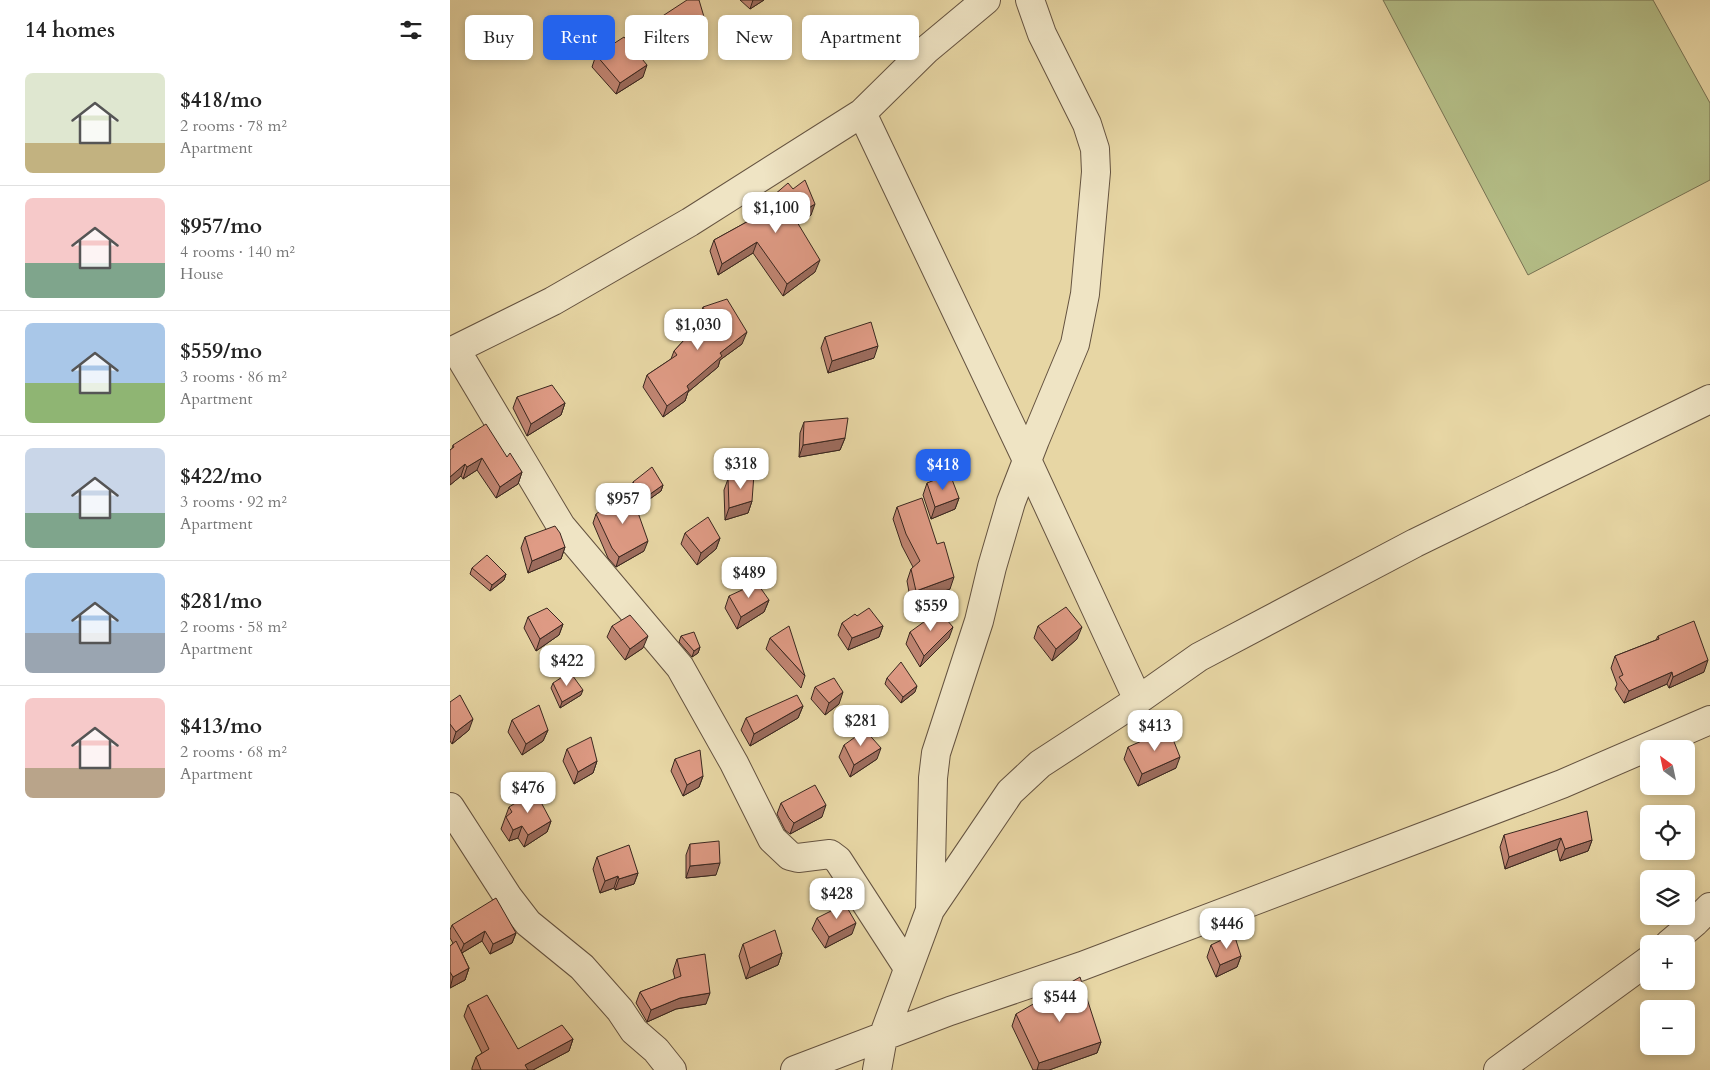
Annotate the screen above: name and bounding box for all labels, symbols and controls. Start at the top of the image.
chip: Buy [465,15,533,60]
chip: Rent [543,15,615,60]
chip: Filters [625,15,708,60]
chip: New [718,15,792,60]
chip: Apartment [802,15,919,60]
text: 14 homes [25,16,115,45]
icon: filters [397,16,425,44]
text: $418/mo [180,86,262,115]
icon: home [65,93,125,153]
text: 2 rooms · 78 m² [180,115,287,137]
text: Apartment [180,137,253,159]
pin: $1,100 [735,192,817,234]
text: $1,100 [753,197,799,219]
text: $957/mo [180,212,262,241]
icon: home [65,218,125,278]
text: 4 rooms · 140 m² [180,241,295,263]
text: House [180,263,223,285]
pin: $1,030 [657,308,739,351]
text: $1,030 [675,314,721,336]
text: $559/mo [180,337,262,366]
icon: home [65,343,125,403]
text: 3 rooms · 86 m² [180,366,287,388]
text: Apartment [180,388,253,410]
pin: $318 [711,448,771,490]
pin: $418 [913,448,973,491]
text: $318 [725,453,757,475]
text: $418 [927,454,959,476]
text: $422/mo [180,462,262,491]
icon: home [65,468,125,528]
pin: $957 [593,482,653,525]
text: $957 [607,488,639,510]
text: 3 rooms · 92 m² [180,491,287,513]
text: Apartment [180,513,253,535]
pin: $489 [719,556,779,599]
text: $489 [733,562,765,584]
text: $281/mo [180,587,262,616]
pin: $559 [901,590,961,632]
icon: home [65,593,125,653]
text: $559 [915,595,947,617]
text: 2 rooms · 58 m² [180,616,287,638]
text: Apartment [180,638,253,660]
pin: $422 [537,644,597,687]
text: $422 [551,650,583,672]
pin: $281 [831,704,891,747]
text: $281 [845,710,877,732]
pin: $413 [1125,710,1185,752]
text: $413/mo [180,712,262,741]
text: $413 [1139,715,1171,737]
icon: home [65,718,125,778]
north arrow [1640,740,1695,795]
map controls [1640,740,1695,1055]
text: 2 rooms · 68 m² [180,741,287,763]
text: Apartment [180,763,253,785]
pin: $476 [498,772,558,814]
text: $476 [512,777,544,799]
button: locate [1640,805,1695,860]
button: layers [1640,870,1695,925]
pin: $428 [807,878,867,920]
text: $428 [821,883,853,905]
pin: $446 [1197,908,1257,950]
text: $446 [1211,913,1243,935]
button: + [1640,935,1695,990]
pin: $544 [1030,980,1090,1023]
text: $544 [1044,986,1076,1008]
button: − [1640,1000,1695,1055]

